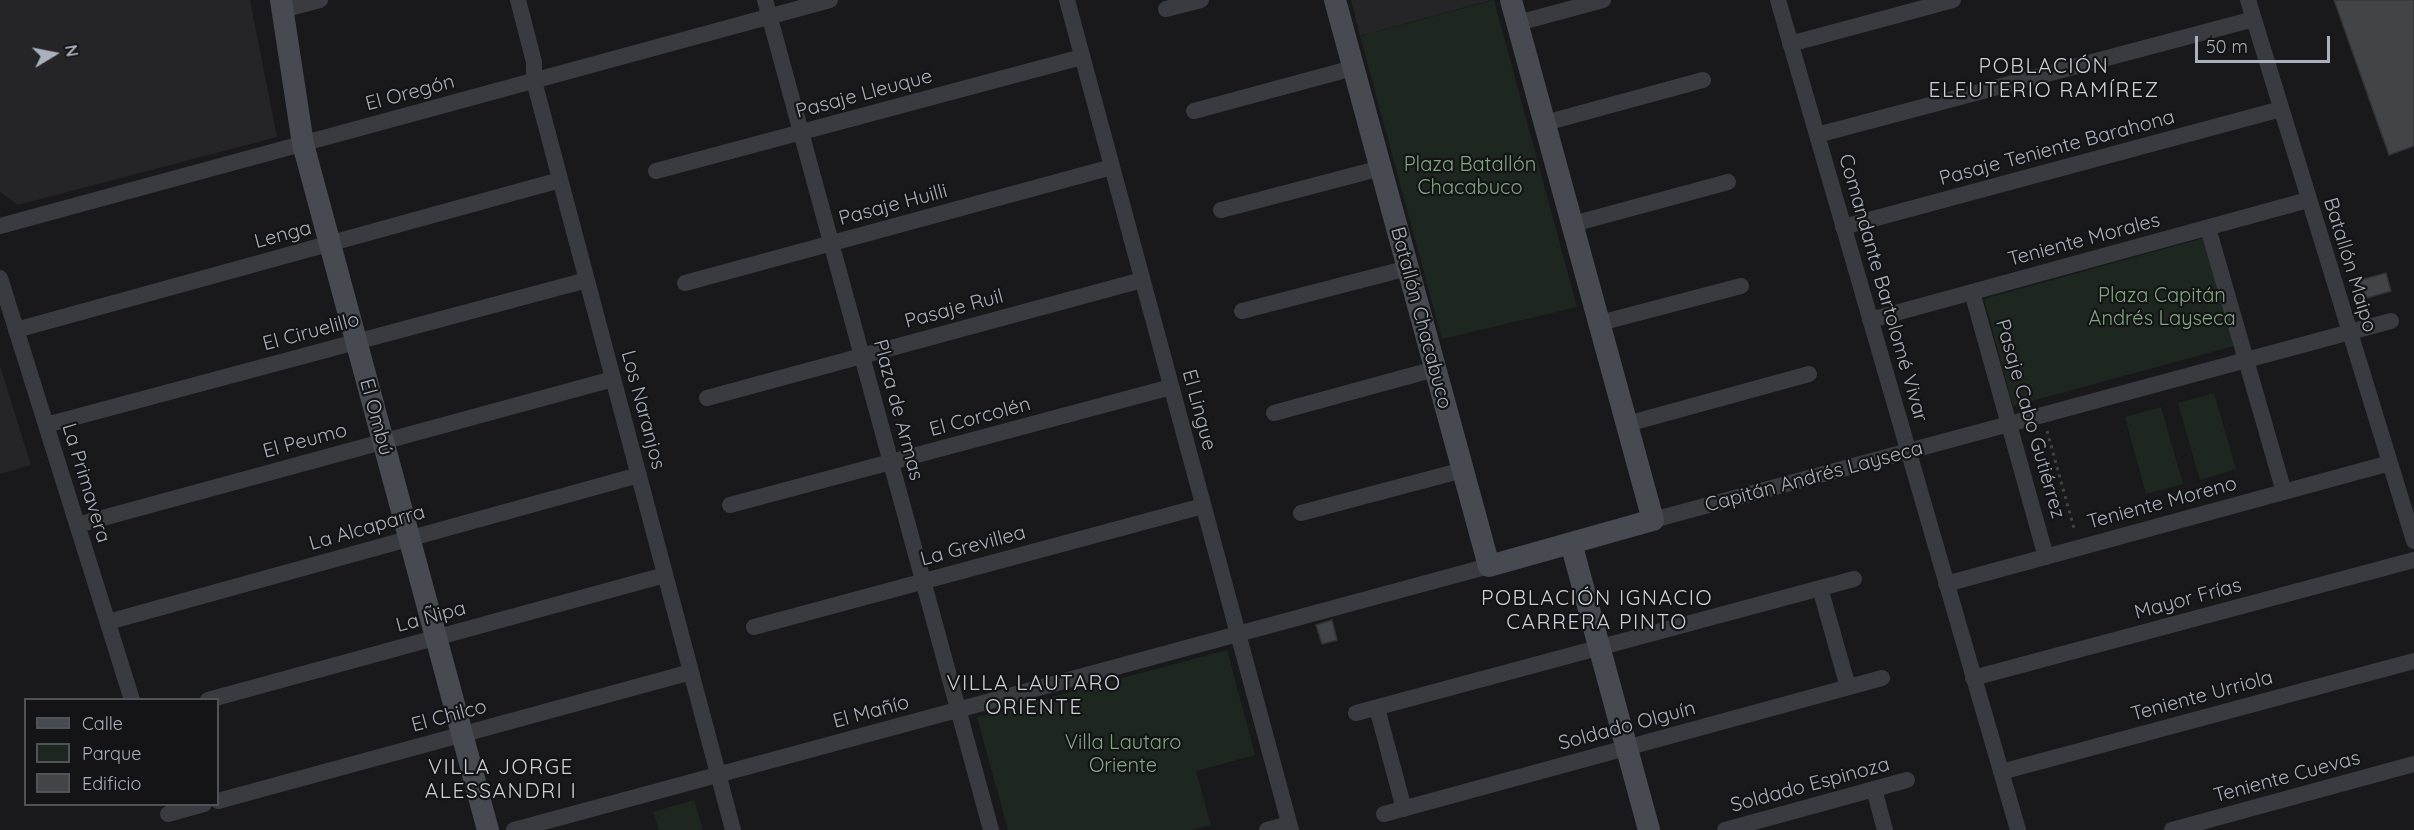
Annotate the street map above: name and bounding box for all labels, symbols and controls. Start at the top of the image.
north arrow [24,24,84,84]
scale bar [2198,24,2333,62]
text: 50 m [2206,35,2248,58]
text: N [61,43,83,58]
district label: POBLACIÓN ELEUTERIO RAMÍREZ [1928,54,2160,104]
street label: Pasaje Lleuque [793,64,935,124]
street label: El Oregón [363,70,457,116]
street label: Pasaje Teniente Barahona [1937,105,2177,191]
street label: Comandante Bartolomé Vivar [1833,151,1933,425]
park label: Plaza Batallón Chacabuco [1404,153,1536,200]
street label: Pasaje Huilli [836,179,950,231]
street label: Batallón Maipo [2318,195,2382,335]
street label: Teniente Morales [2005,208,2163,272]
street label: Lenga [252,216,314,254]
street label: Batallón Chacabuco [1385,224,1457,412]
street label: Pasaje Ruil [902,284,1006,334]
park label: Plaza Capitán Andrés Layseca [2088,284,2236,331]
street label: El Ciruelillo [260,308,362,356]
street label: Pasaje Cabo Gutiérrez [1990,317,2070,521]
street label: Plaza de Armas [868,337,928,483]
street label: Los Naranjos [616,348,670,472]
street label: El Lingue [1177,367,1221,453]
street label: El Ombú [354,376,398,458]
street label: El Corcolén [927,392,1033,442]
street label: El Peumo [260,418,350,464]
street label: La Primavera [56,420,116,546]
street label: Capitán Andrés Layseca [1702,436,1926,518]
street label: Teniente Moreno [2085,471,2239,535]
street label: La Alcaparra [306,500,428,556]
street label: La Grevillea [918,520,1028,572]
street label: Mayor Frías [2132,573,2244,625]
district label: POBLACIÓN IGNACIO CARRERA PINTO [1481,586,1713,636]
street label: La Ñipa [393,596,469,638]
street label: Teniente Urriola [2128,666,2276,726]
district label: VILLA LAUTARO ORIENTE [946,671,1122,721]
street label: El Mañío [830,690,912,734]
street label: El Chilco [409,694,489,738]
street label: Soldado Olguín [1556,696,1698,756]
legend [24,698,219,806]
text: Calle [82,712,123,735]
park label: Villa Lautaro Oriente [1065,731,1181,778]
text: Parque [82,742,141,765]
street label: Teniente Cuevas [2211,746,2363,808]
street label: Soldado Espinoza [1728,752,1892,818]
district label: VILLA JORGE ALESSANDRI I [425,755,577,805]
text: Edificio [82,772,141,795]

